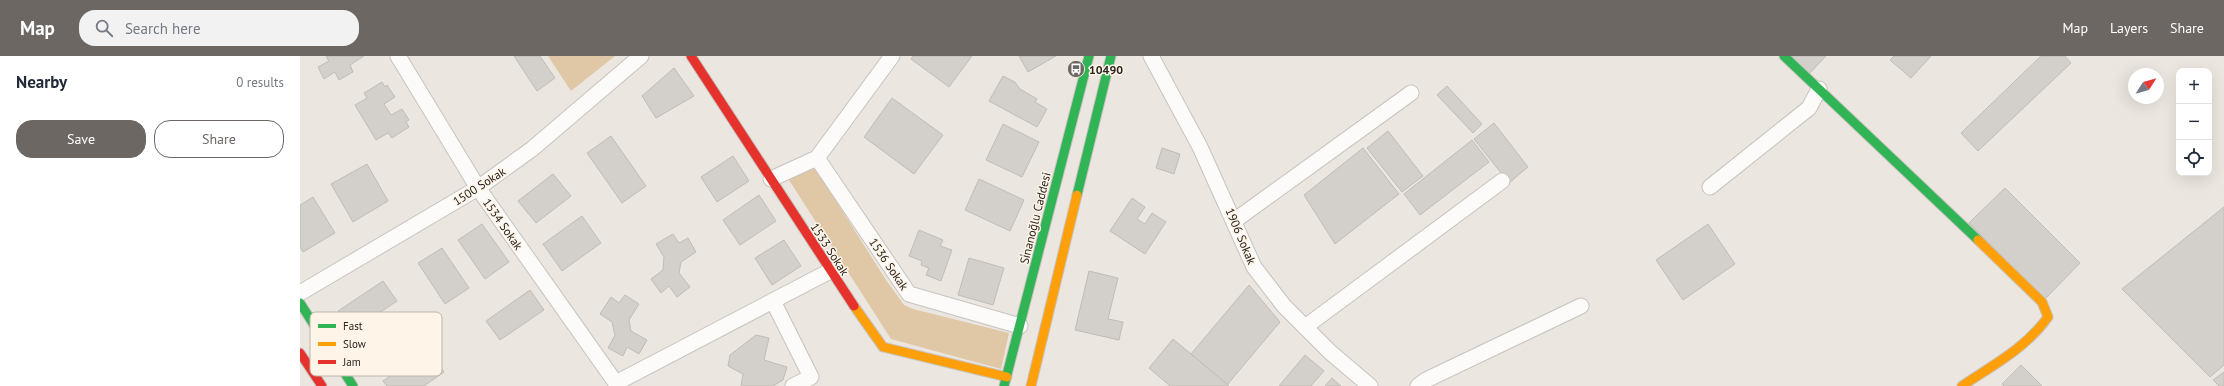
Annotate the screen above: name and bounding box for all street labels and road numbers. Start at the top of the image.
street label: 1500 Sokak [450,163,508,209]
street label: Si̇nanoğlu Caddesi [1016,171,1054,265]
street label: 1534 Sokak [480,195,526,253]
street label: 1906 Sokak [1222,206,1260,267]
street label: 1533 Sokak [807,220,853,278]
street label: 1536 Sokak [866,235,912,293]

